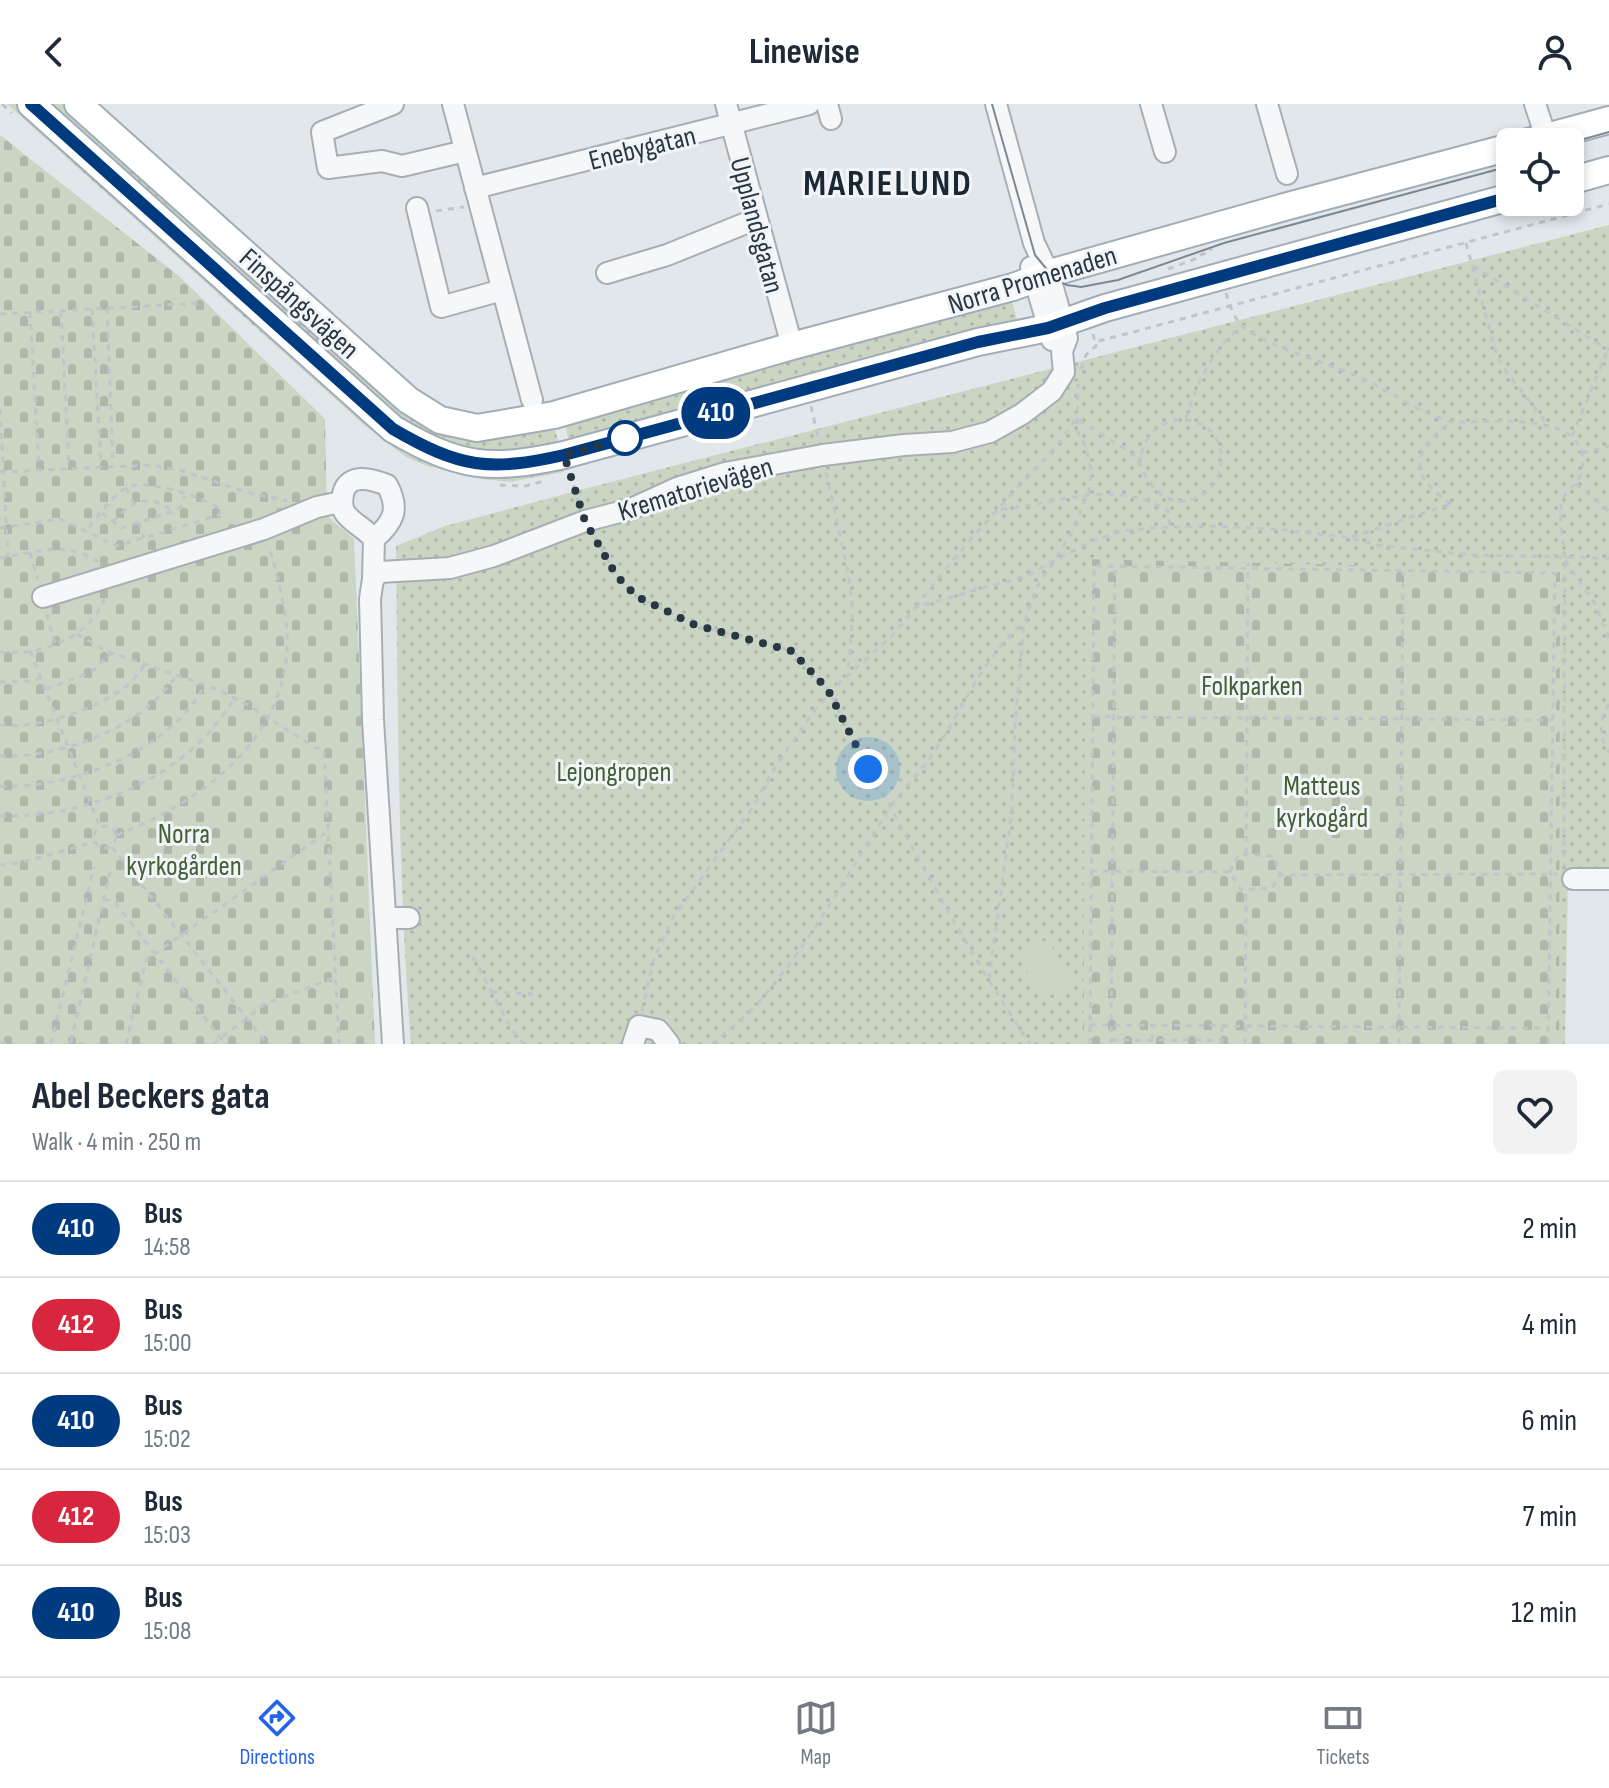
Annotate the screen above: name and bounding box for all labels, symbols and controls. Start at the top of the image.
icon: back [32,30,76,74]
icon: person [1533,30,1577,74]
text: Linewise [749,31,860,74]
street label: Enebygatan [585,119,699,178]
map controls [1496,128,1584,216]
button: locate [1496,128,1584,216]
street label: Upplandsgatan [723,154,791,297]
district label: MARIELUND [803,163,973,206]
street label: Norra Promenaden [944,239,1121,322]
street label: Finspångsvägen [232,242,365,366]
line badge: 410 [670,387,762,439]
text: 410 [697,396,735,429]
unlabelled marker [608,421,642,455]
street label: Krematorievägen [614,450,777,529]
park label: Folkparken [1201,670,1303,703]
your location [848,749,888,789]
park label: Lejongropen [556,756,672,789]
park label: Matteus kyrkogård [1276,770,1368,835]
park label: Norra kyrkogården [126,818,242,883]
button: heart [1493,1070,1577,1154]
text: Abel Beckers gata [32,1074,270,1119]
text: Walk · 4 min · 250 m [32,1127,201,1158]
text: Bus [144,1196,183,1232]
text: 2 min [1522,1211,1577,1247]
text: 410 [57,1212,95,1245]
text: 14:58 [144,1232,191,1263]
text: Bus [144,1292,183,1328]
text: 4 min [1522,1307,1577,1343]
text: 412 [58,1308,94,1341]
text: 15:00 [144,1328,192,1359]
text: Bus [144,1388,183,1424]
text: 6 min [1521,1403,1577,1439]
text: 410 [57,1404,95,1437]
text: 15:02 [144,1424,191,1455]
text: Bus [144,1484,183,1520]
text: 7 min [1523,1499,1577,1535]
text: 412 [58,1500,94,1533]
text: 15:03 [144,1520,191,1551]
text: Bus [144,1580,183,1616]
text: 12 min [1511,1595,1577,1631]
text: 410 [57,1596,95,1629]
text: 15:08 [144,1616,191,1647]
tab: Directions [239,1696,315,1771]
tab: Map [794,1696,838,1771]
tab: Tickets [1317,1696,1370,1771]

